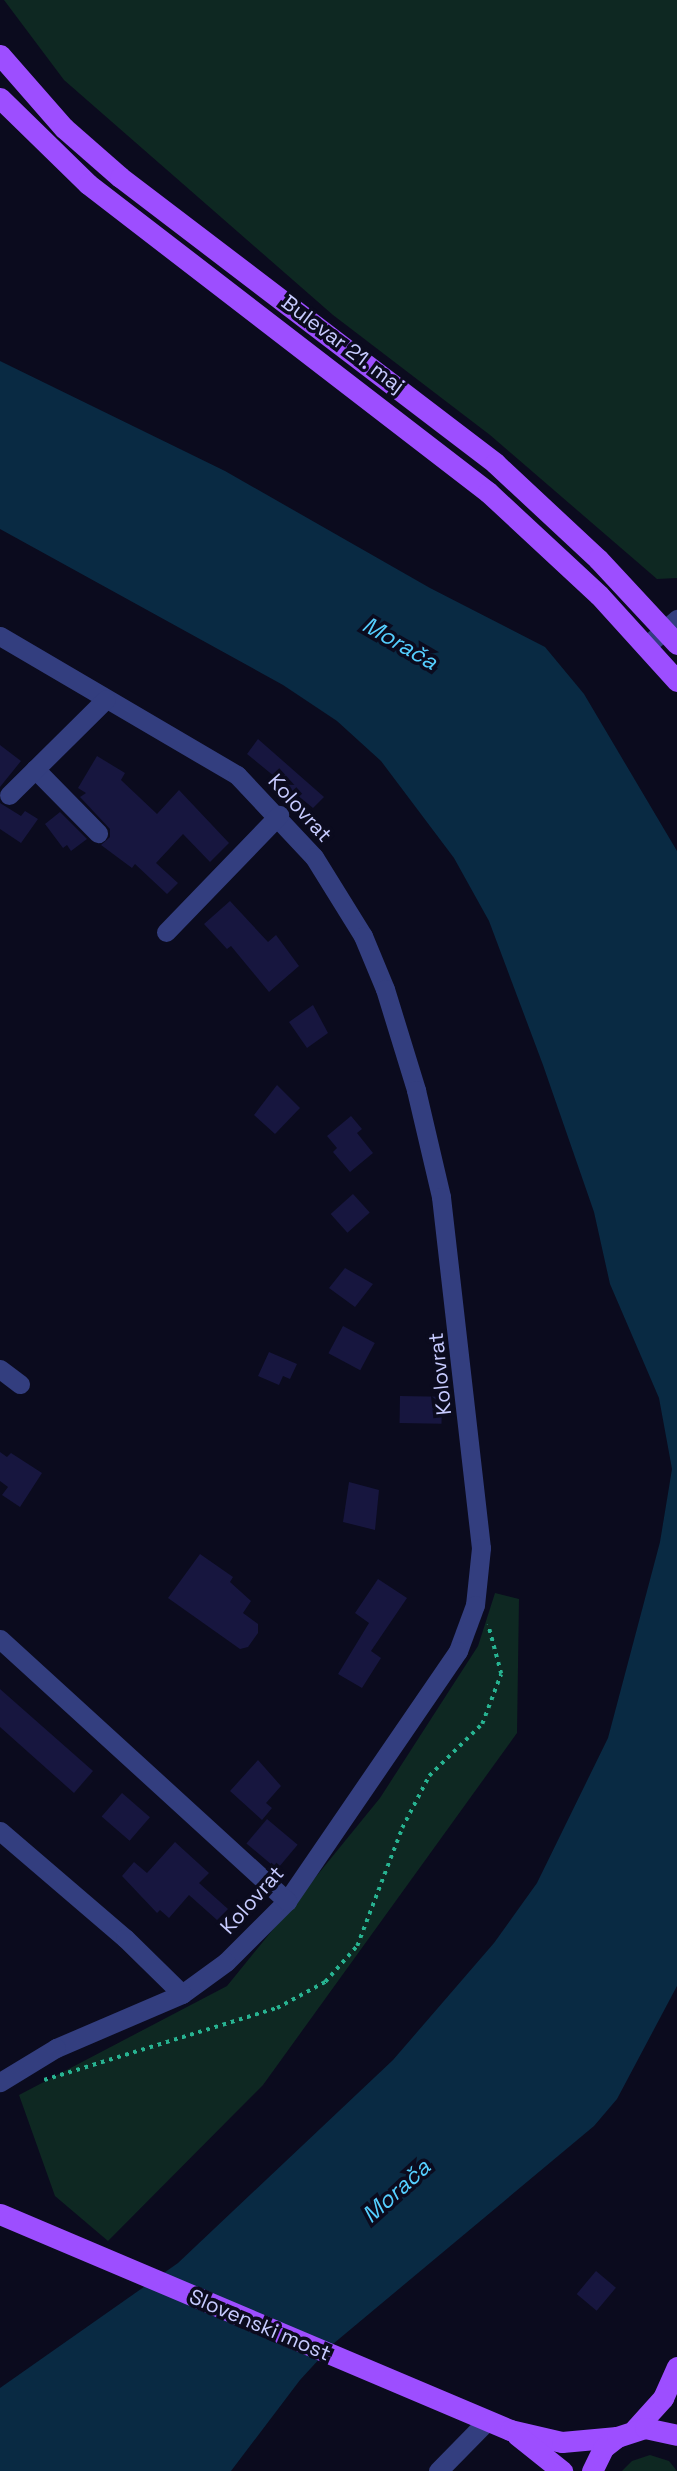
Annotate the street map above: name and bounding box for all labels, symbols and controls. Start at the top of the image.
street label: Bulevar 21. maj [276,289,410,399]
water label: Morača [357,610,443,676]
street label: Kolovrat [263,769,337,847]
street label: Kolovrat [423,1331,457,1417]
street label: Kolovrat [215,1861,289,1939]
water label: Morača [356,2153,436,2229]
street label: Slovenski most [185,2284,335,2366]

